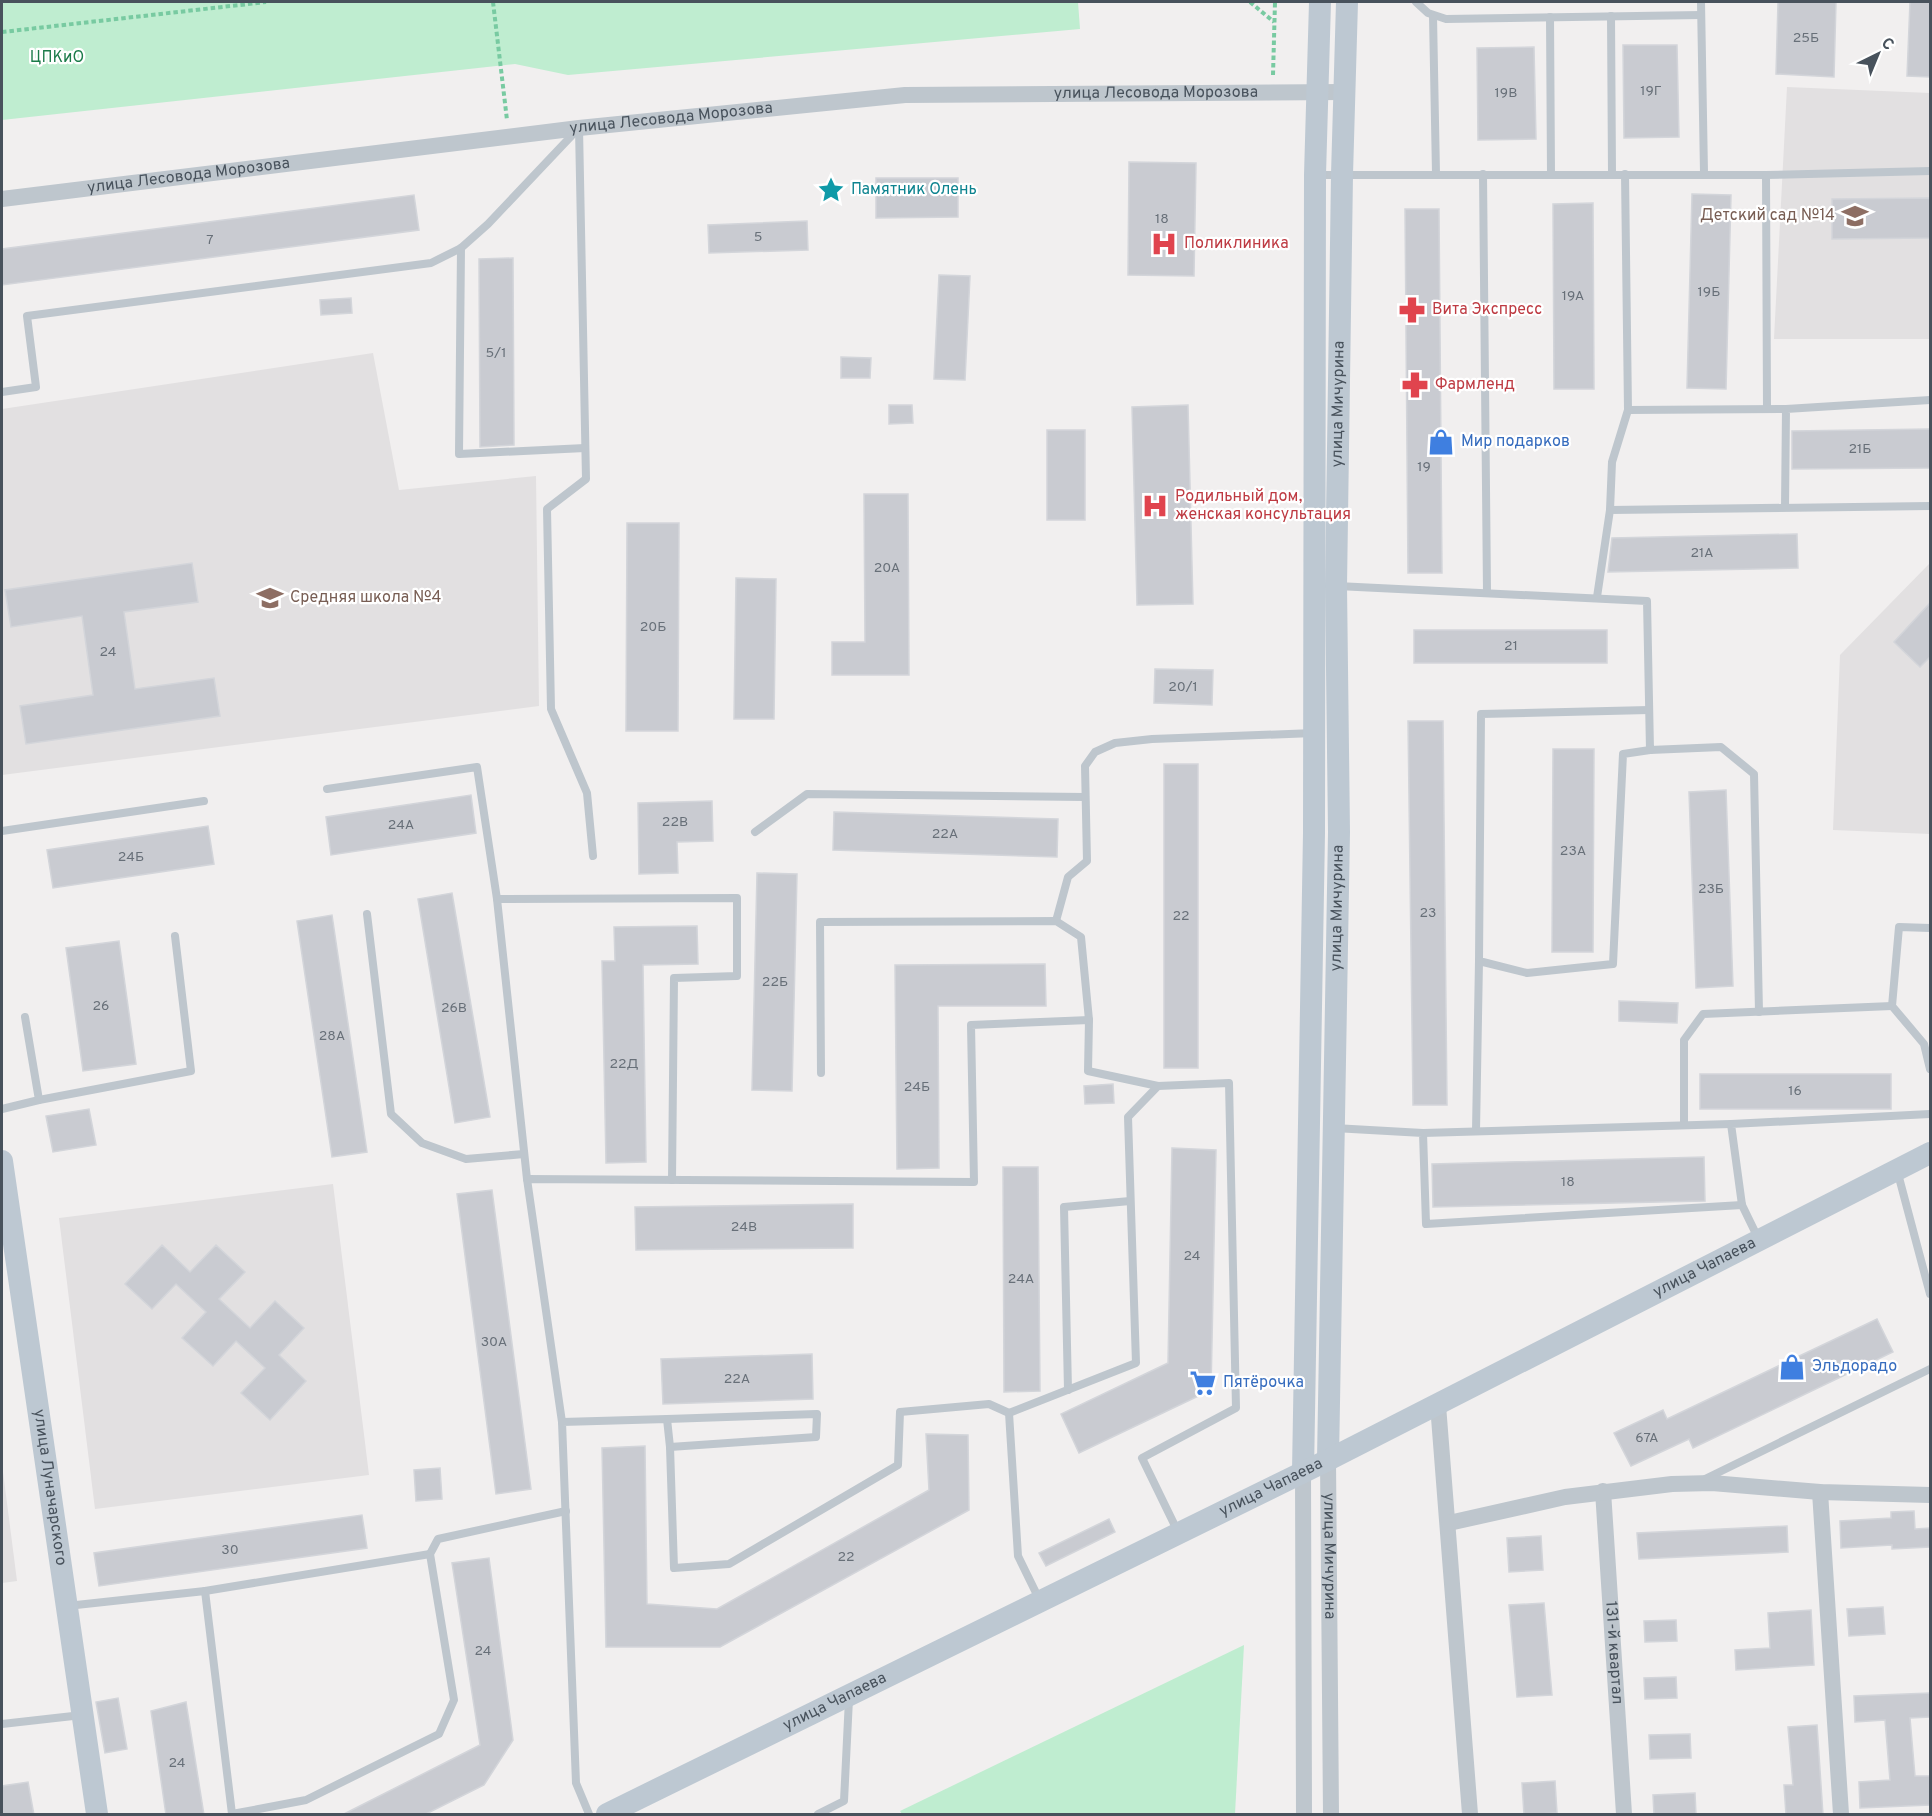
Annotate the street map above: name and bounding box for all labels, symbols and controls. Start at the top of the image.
north arrow [1848,24,1908,84]
house number: 25Б [1793,30,1819,47]
text: С [1876,34,1897,55]
park label: ЦПКиО [30,48,84,68]
street label: улица Лесовода Морозова [1054,83,1258,104]
house number: 19Г [1640,83,1662,100]
house number: 19В [1495,85,1517,102]
street label: улица Лесовода Морозова [568,98,774,139]
street label: улица Лесовода Морозова [86,154,291,198]
place icon: Памятник Олень [816,175,846,205]
place label: Памятник Олень [851,180,977,200]
school or university icon: Детский сад №14 [1840,201,1870,231]
place label: Детский сад №14 [1700,206,1835,226]
house number: 18 [1155,211,1169,228]
house number: 5 [754,229,762,246]
hospital icon: Поликлиника [1149,229,1179,259]
house number: 7 [206,232,214,249]
place label: Поликлиника [1184,234,1289,254]
house number: 19Б [1698,284,1720,301]
house number: 19А [1562,288,1584,305]
pharmacy icon: Вита Экспресс [1397,295,1427,325]
place label: Вита Экспресс [1432,300,1542,320]
street label: улица Мичурина [1328,341,1350,468]
house number: 5/1 [486,345,506,362]
pharmacy icon: Фармленд [1400,370,1430,400]
place label: Фармленд [1435,375,1515,395]
shop icon: Мир подарков [1426,427,1456,457]
place label: Мир подарков [1461,432,1570,452]
house number: 21Б [1849,441,1871,458]
house number: 19 [1417,459,1431,476]
place label: Родильный дом, женская консультация [1175,487,1351,525]
hospital icon: Родильный дом, женская консультация [1140,491,1170,521]
house number: 21А [1691,545,1713,562]
house number: 20А [874,560,900,577]
school or university icon: Средняя школа №4 [255,583,285,613]
place label: Средняя школа №4 [290,588,442,608]
house number: 20Б [640,619,666,636]
house number: 21 [1504,638,1518,655]
house number: 24 [99,644,117,661]
house number: 20/1 [1168,679,1198,696]
house number: 22В [662,814,688,831]
house number: 24А [388,817,414,834]
house number: 22А [932,826,958,843]
house number: 23А [1560,843,1586,860]
street label: улица Мичурина [1327,845,1349,972]
house number: 24Б [118,849,144,866]
house number: 23Б [1698,881,1724,898]
house number: 23 [1420,905,1437,922]
house number: 22 [1172,908,1190,925]
house number: 22Б [762,974,788,991]
house number: 26 [93,998,109,1015]
house number: 26В [441,1000,467,1017]
house number: 28А [319,1028,345,1045]
house number: 22Д [609,1056,639,1073]
house number: 24Б [904,1079,930,1096]
house number: 16 [1788,1083,1802,1100]
house number: 18 [1561,1174,1575,1191]
house number: 24В [731,1219,757,1236]
street label: улица Чапаева [1650,1233,1759,1302]
house number: 24 [1183,1248,1201,1265]
house number: 24А [1008,1271,1034,1288]
house number: 30А [481,1334,507,1351]
shop icon: Эльдорадо [1777,1352,1807,1382]
place label: Эльдорадо [1812,1357,1897,1377]
supermarket icon: Пятёрочка [1188,1368,1218,1398]
house number: 22А [724,1371,750,1388]
place label: Пятёрочка [1223,1373,1304,1393]
street label: улица Луначарского [28,1408,71,1567]
house number: 67А [1635,1430,1659,1447]
street label: улица Чапаева [1216,1454,1326,1522]
street label: улица Мичурина [1318,1493,1339,1619]
house number: 30 [221,1542,239,1559]
house number: 22 [837,1549,855,1566]
street label: 131-й квартал [1600,1600,1627,1705]
house number: 24 [474,1643,492,1660]
street label: улица Чапаева [780,1668,890,1736]
house number: 24 [168,1755,186,1772]

